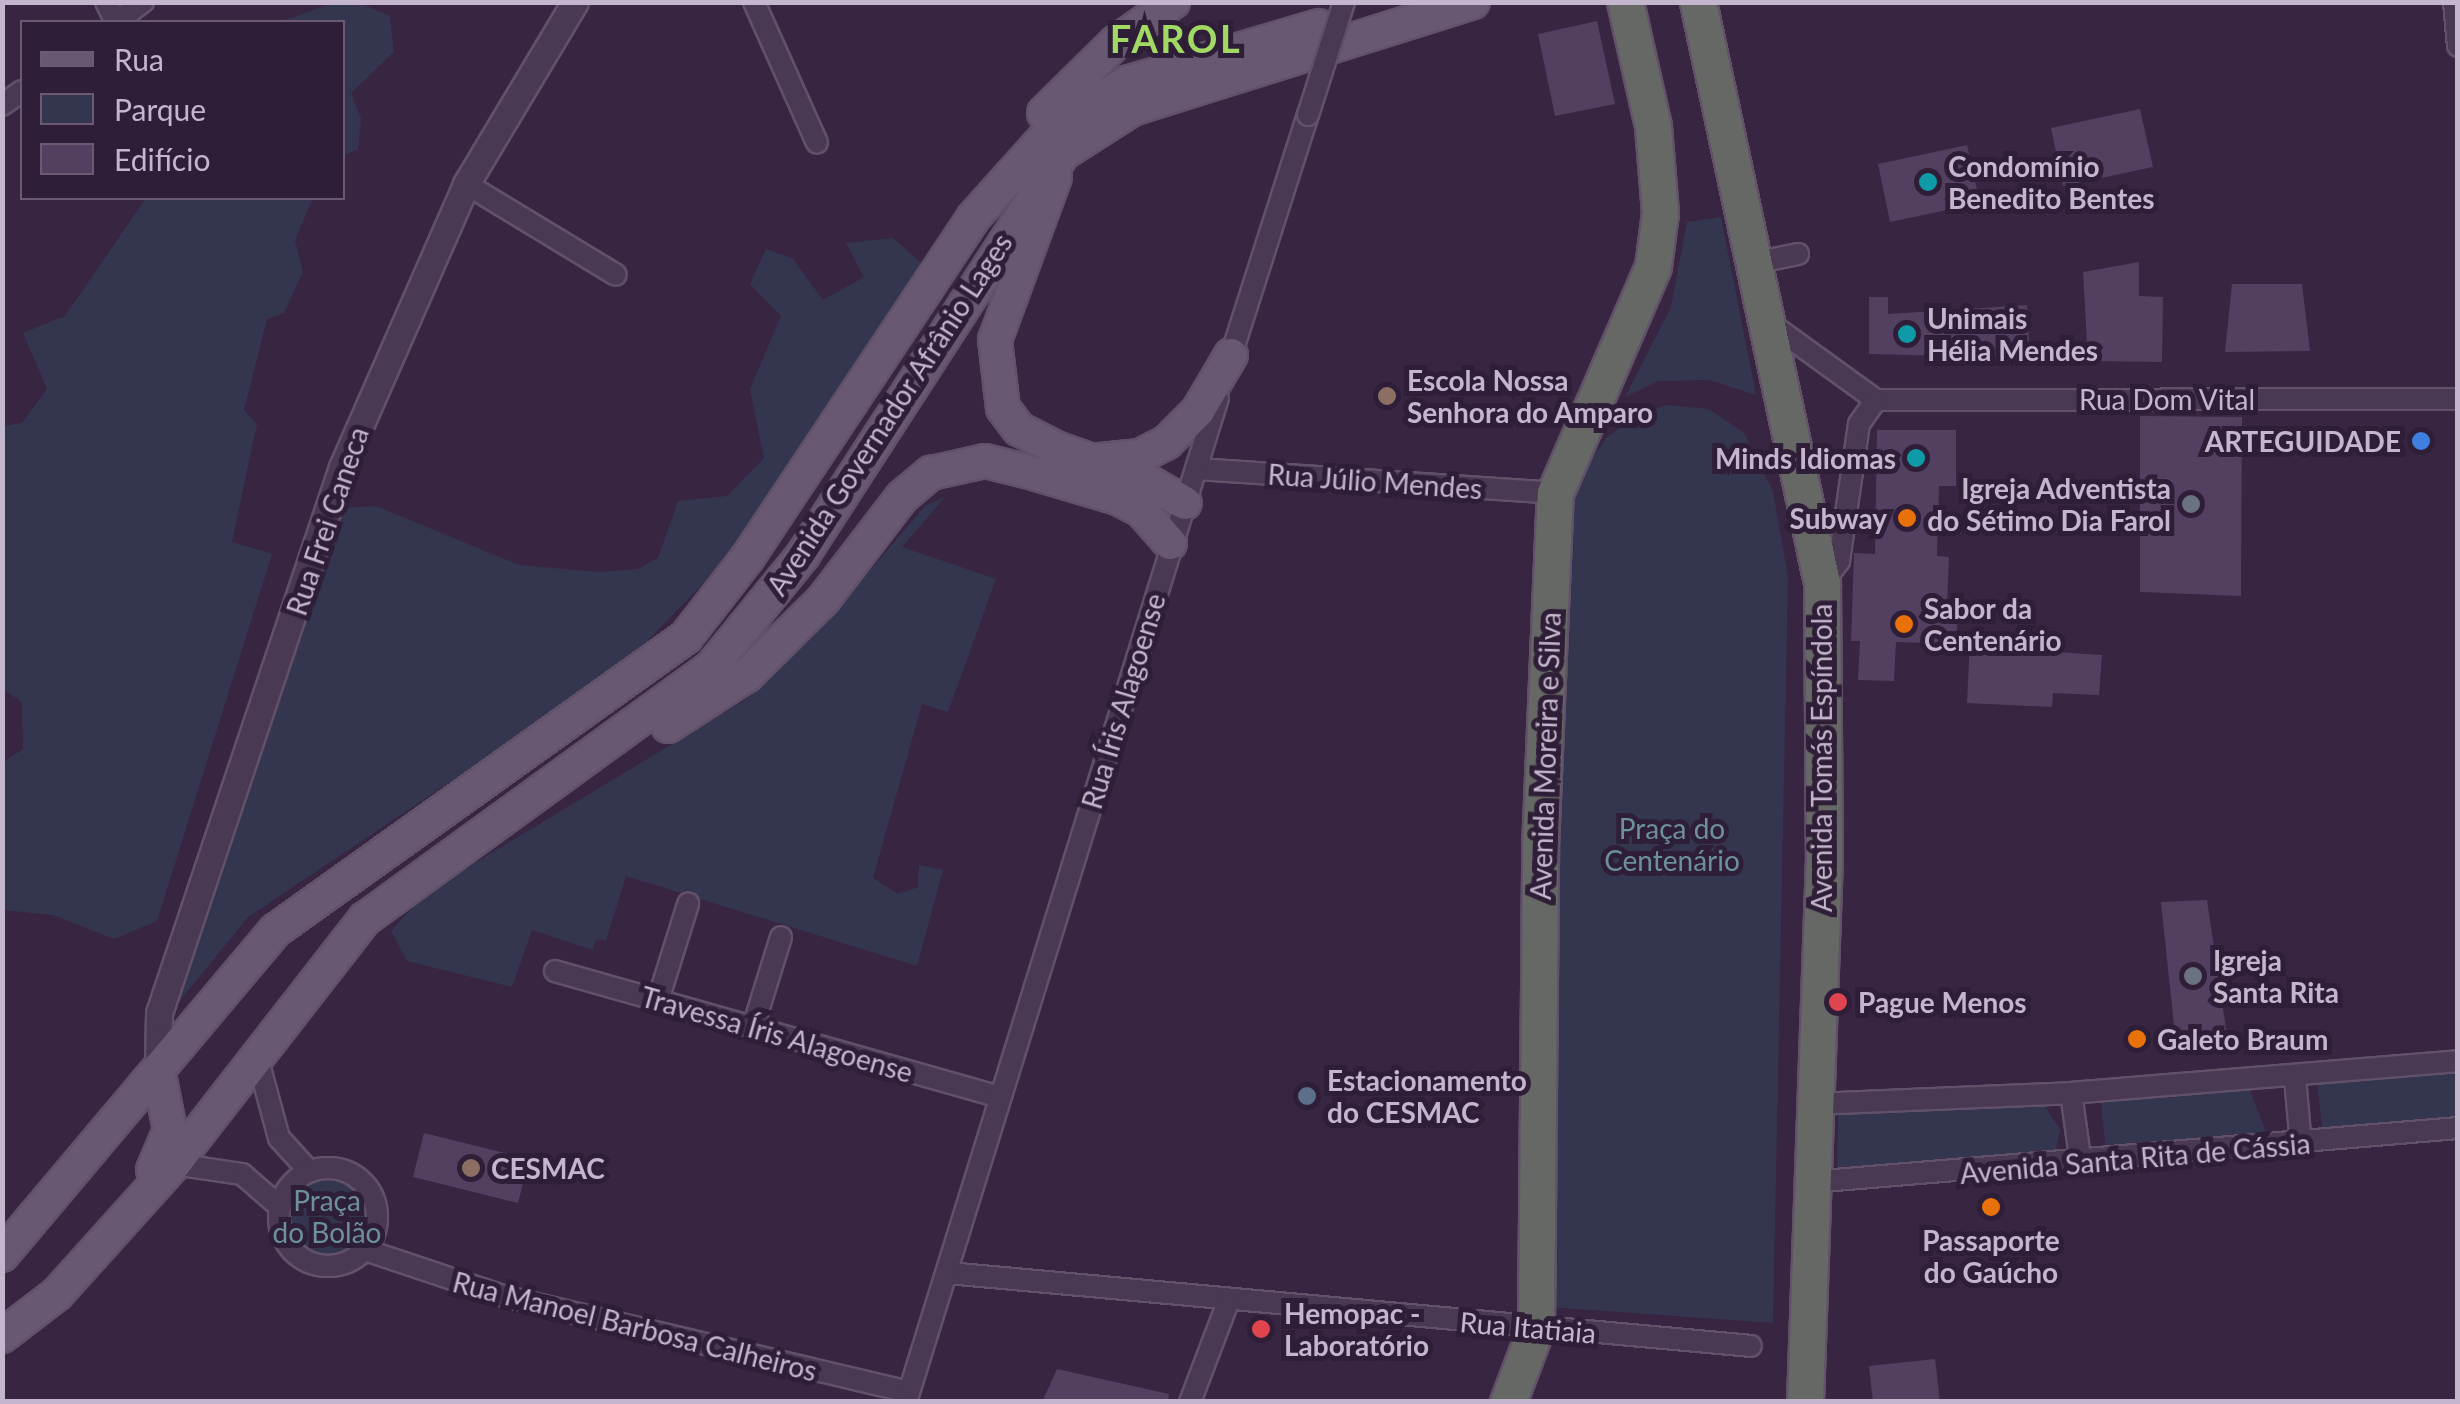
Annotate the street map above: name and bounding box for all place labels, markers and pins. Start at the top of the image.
place label: Condomínio Benedito Bentes [1948,149,2154,215]
marker: Condomínio Benedito Bentes [1917,171,1939,193]
place label: Unimais Hélia Mendes [1927,301,2098,367]
marker: Unimais Hélia Mendes [1896,323,1918,345]
place label: Escola Nossa Senhora do Amparo [1407,363,1654,429]
marker: Escola Nossa Senhora do Amparo [1376,385,1398,407]
place label: ARTEGUIDADE [2205,424,2401,458]
marker: ARTEGUIDADE [2410,430,2432,452]
place label: Minds Idiomas [1715,441,1896,475]
marker: Minds Idiomas [1905,447,1927,469]
place label: Igreja Adventista do Sétimo Dia Farol [1927,471,2171,537]
marker: Igreja Adventista do Sétimo Dia Farol [2180,493,2202,515]
place label: Subway [1790,501,1887,535]
marker: Subway [1896,507,1918,529]
place label: Sabor da Centenário [1924,591,2062,657]
marker: Sabor da Centenário [1893,613,1915,635]
place label: Igreja Santa Rita [2213,943,2339,1009]
marker: Igreja Santa Rita [2182,965,2204,987]
place label: Pague Menos [1858,985,2027,1019]
marker: Pague Menos [1827,991,1849,1013]
place label: Galeto Braum [2157,1022,2328,1056]
marker: Galeto Braum [2126,1028,2148,1050]
place label: Estacionamento do CESMAC [1327,1063,1527,1129]
marker: Estacionamento do CESMAC [1296,1085,1318,1107]
place label: CESMAC [491,1151,605,1185]
marker: CESMAC [460,1157,482,1179]
marker: Passaporte do Gaúcho [1980,1196,2002,1218]
place label: Passaporte do Gaúcho [1922,1223,2060,1289]
place label: Hemopac - Laboratório [1284,1296,1429,1362]
marker: Hemopac - Laboratório [1248,1316,1274,1342]

